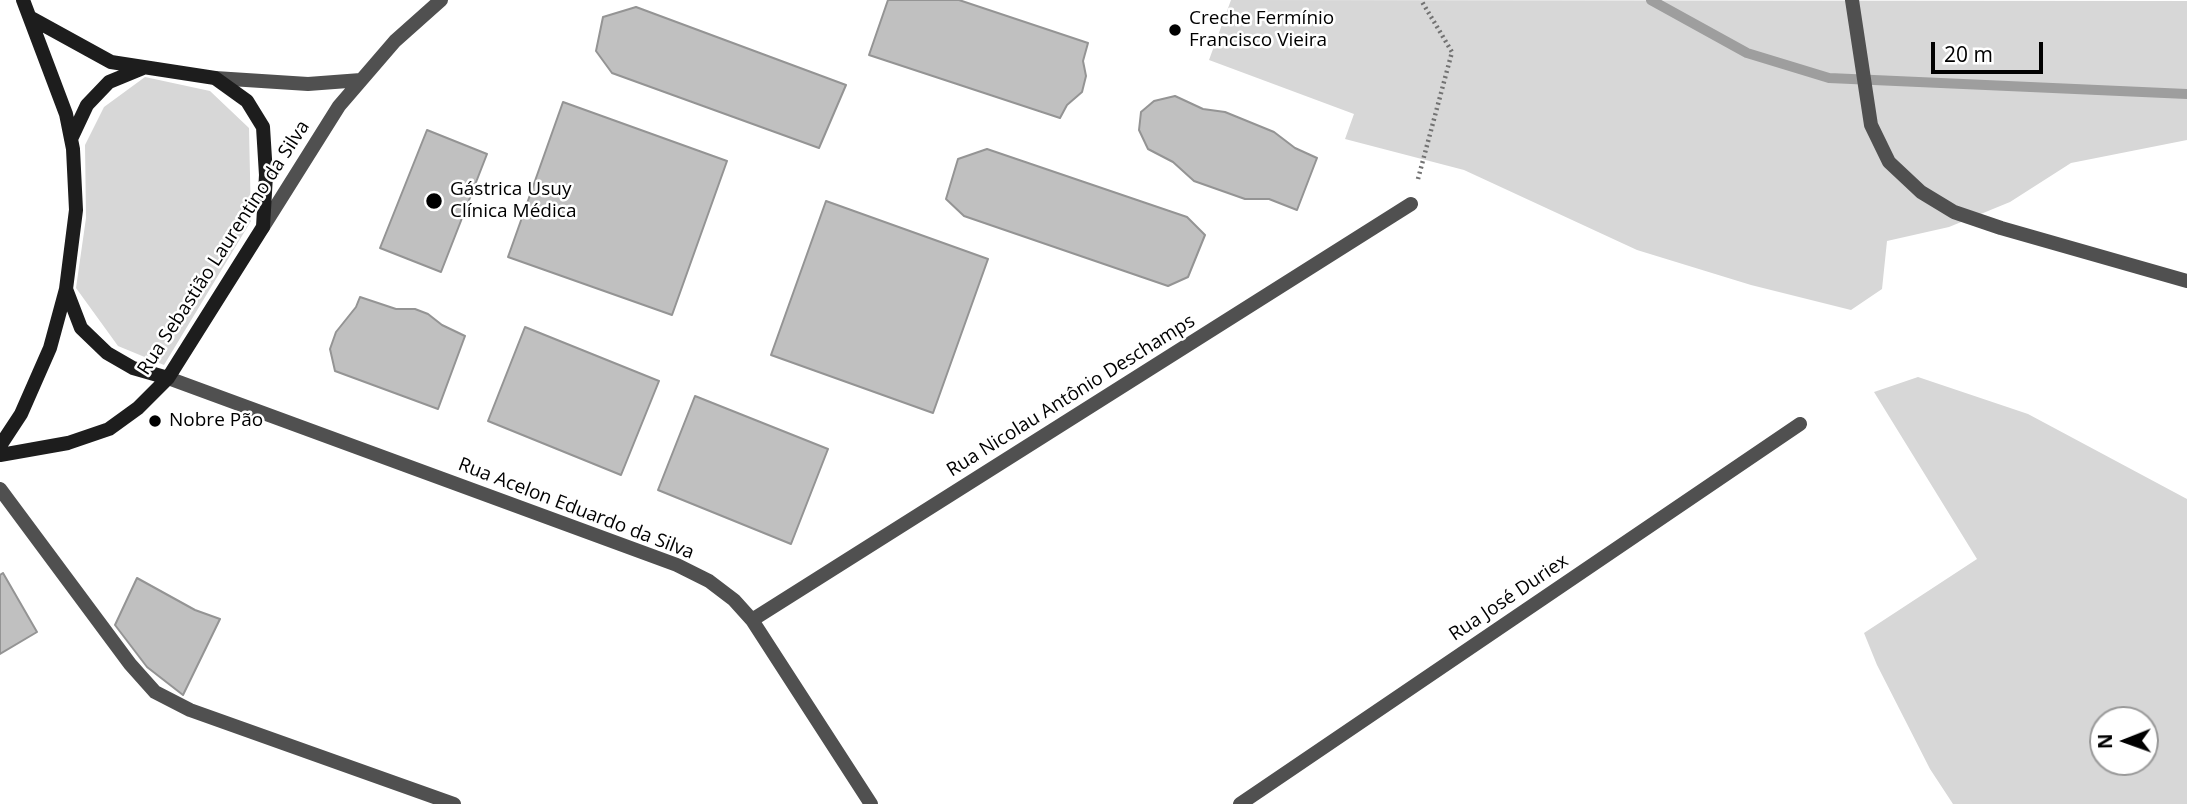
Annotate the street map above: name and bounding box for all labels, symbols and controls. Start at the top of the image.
place label: Creche Fermínio Francisco Vieira [1189,8,1334,52]
marker: Creche Fermínio Francisco Vieira [1167,22,1183,38]
scale bar [1935,28,2047,72]
text: 20 m [1944,40,1993,68]
street label: Rua Sebastião Laurentino da Silva [133,117,315,379]
place label: Gástrica Usuy Clínica Médica [450,179,576,223]
marker: Gástrica Usuy Clínica Médica [424,191,444,211]
street label: Rua Nicolau Antônio Deschamps [943,310,1199,482]
place label: Nobre Pão [169,410,263,432]
marker: Nobre Pão [147,413,163,429]
street label: Rua Acelon Eduardo da Silva [455,453,697,565]
street label: Rua José Duriex [1445,550,1573,646]
north arrow [2089,706,2159,776]
text: N [2092,733,2118,749]

